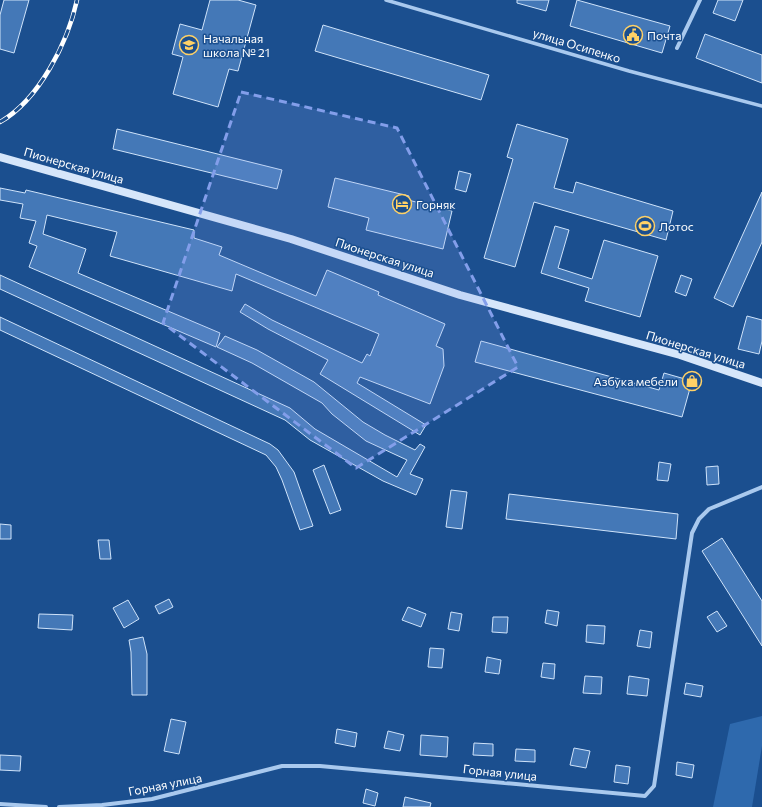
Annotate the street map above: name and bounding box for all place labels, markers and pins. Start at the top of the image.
public building icon: Почта [622,24,644,46]
place label: Почта [647,28,681,42]
place label: Начальная школа № 21 [203,31,270,59]
school or university icon: Начальная школа № 21 [178,34,200,56]
hotel icon: Горняк [391,193,413,215]
place label: Горняк [416,197,456,211]
sports icon: Лотос [634,215,656,237]
place label: Лотос [659,219,694,233]
shop icon: Азбука мебели [681,370,703,392]
place label: Азбука мебели [593,374,678,388]

